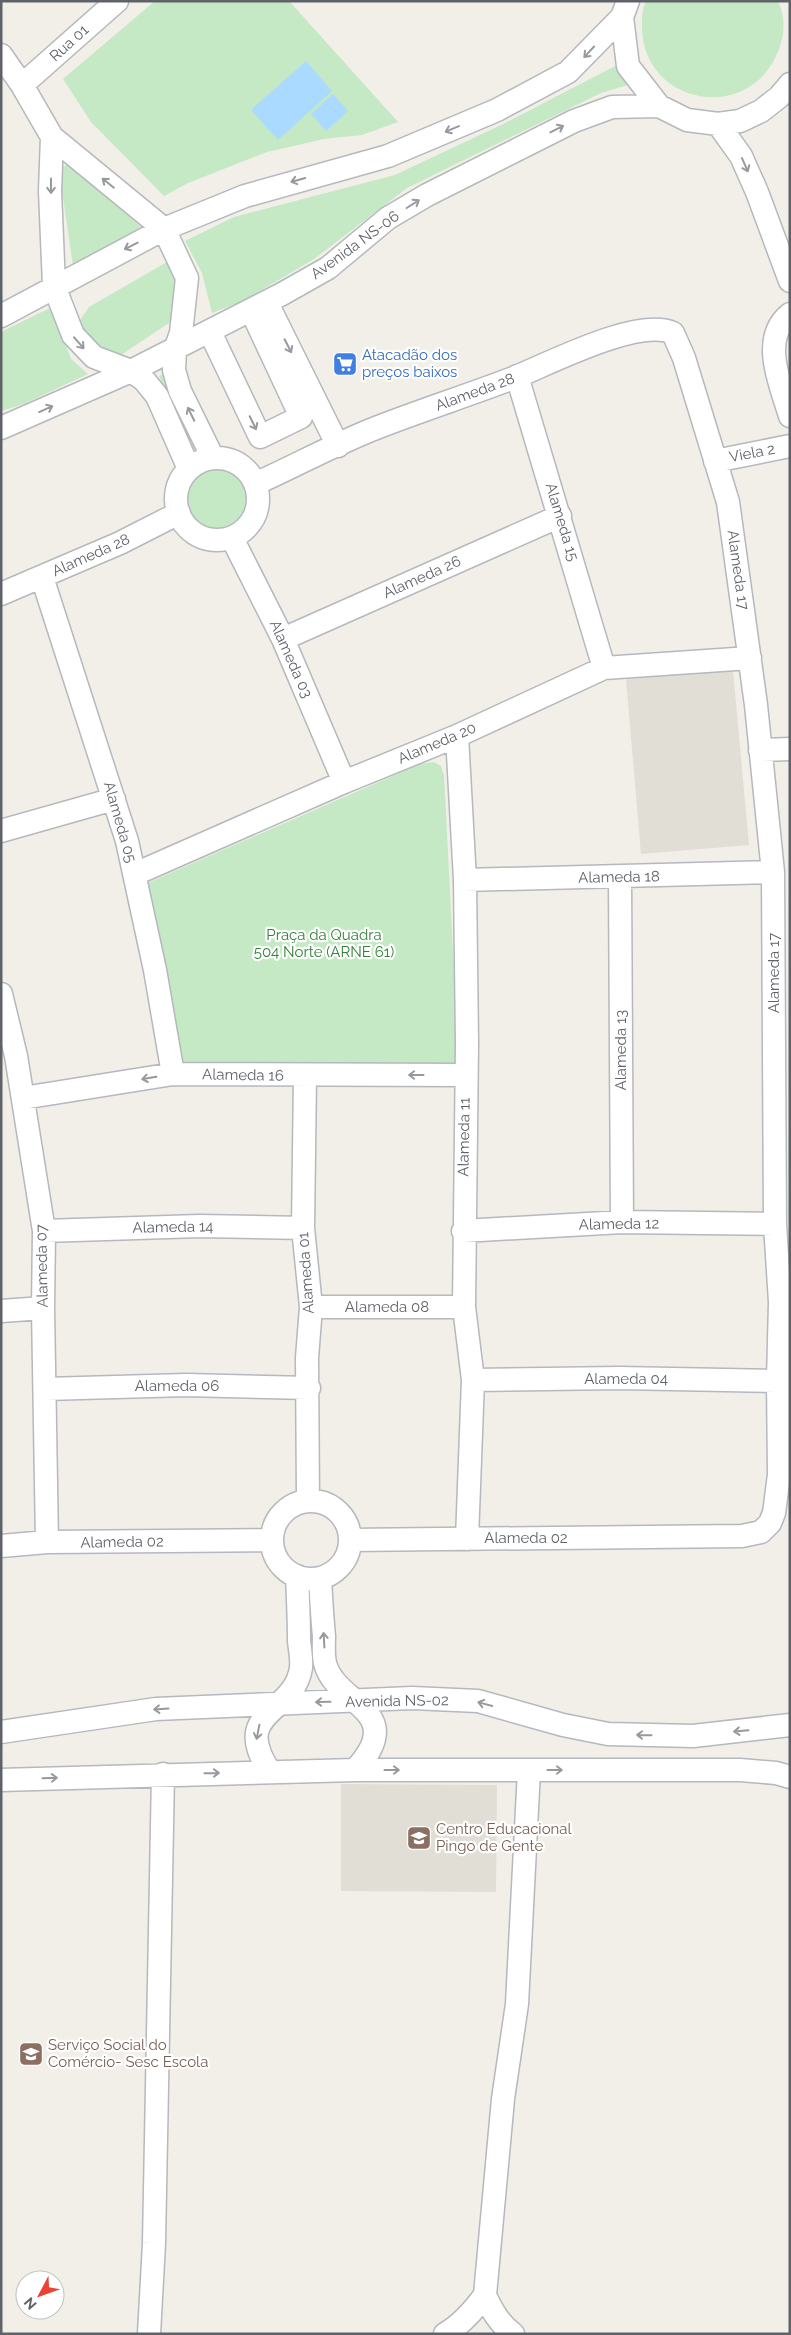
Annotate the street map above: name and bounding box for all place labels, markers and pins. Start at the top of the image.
place label: Atacadão dos preços baixos [362,346,457,381]
supermarket icon: Atacadão dos preços baixos [332,351,358,377]
place label: Centro Educacional Pingo de Gente [436,1820,572,1855]
school or university icon: Centro Educacional Pingo de Gente [406,1825,432,1851]
place label: Serviço Social do Comércio- Sesc Escola [48,2036,208,2071]
school or university icon: Serviço Social do Comércio- Sesc Escola [18,2041,44,2067]

